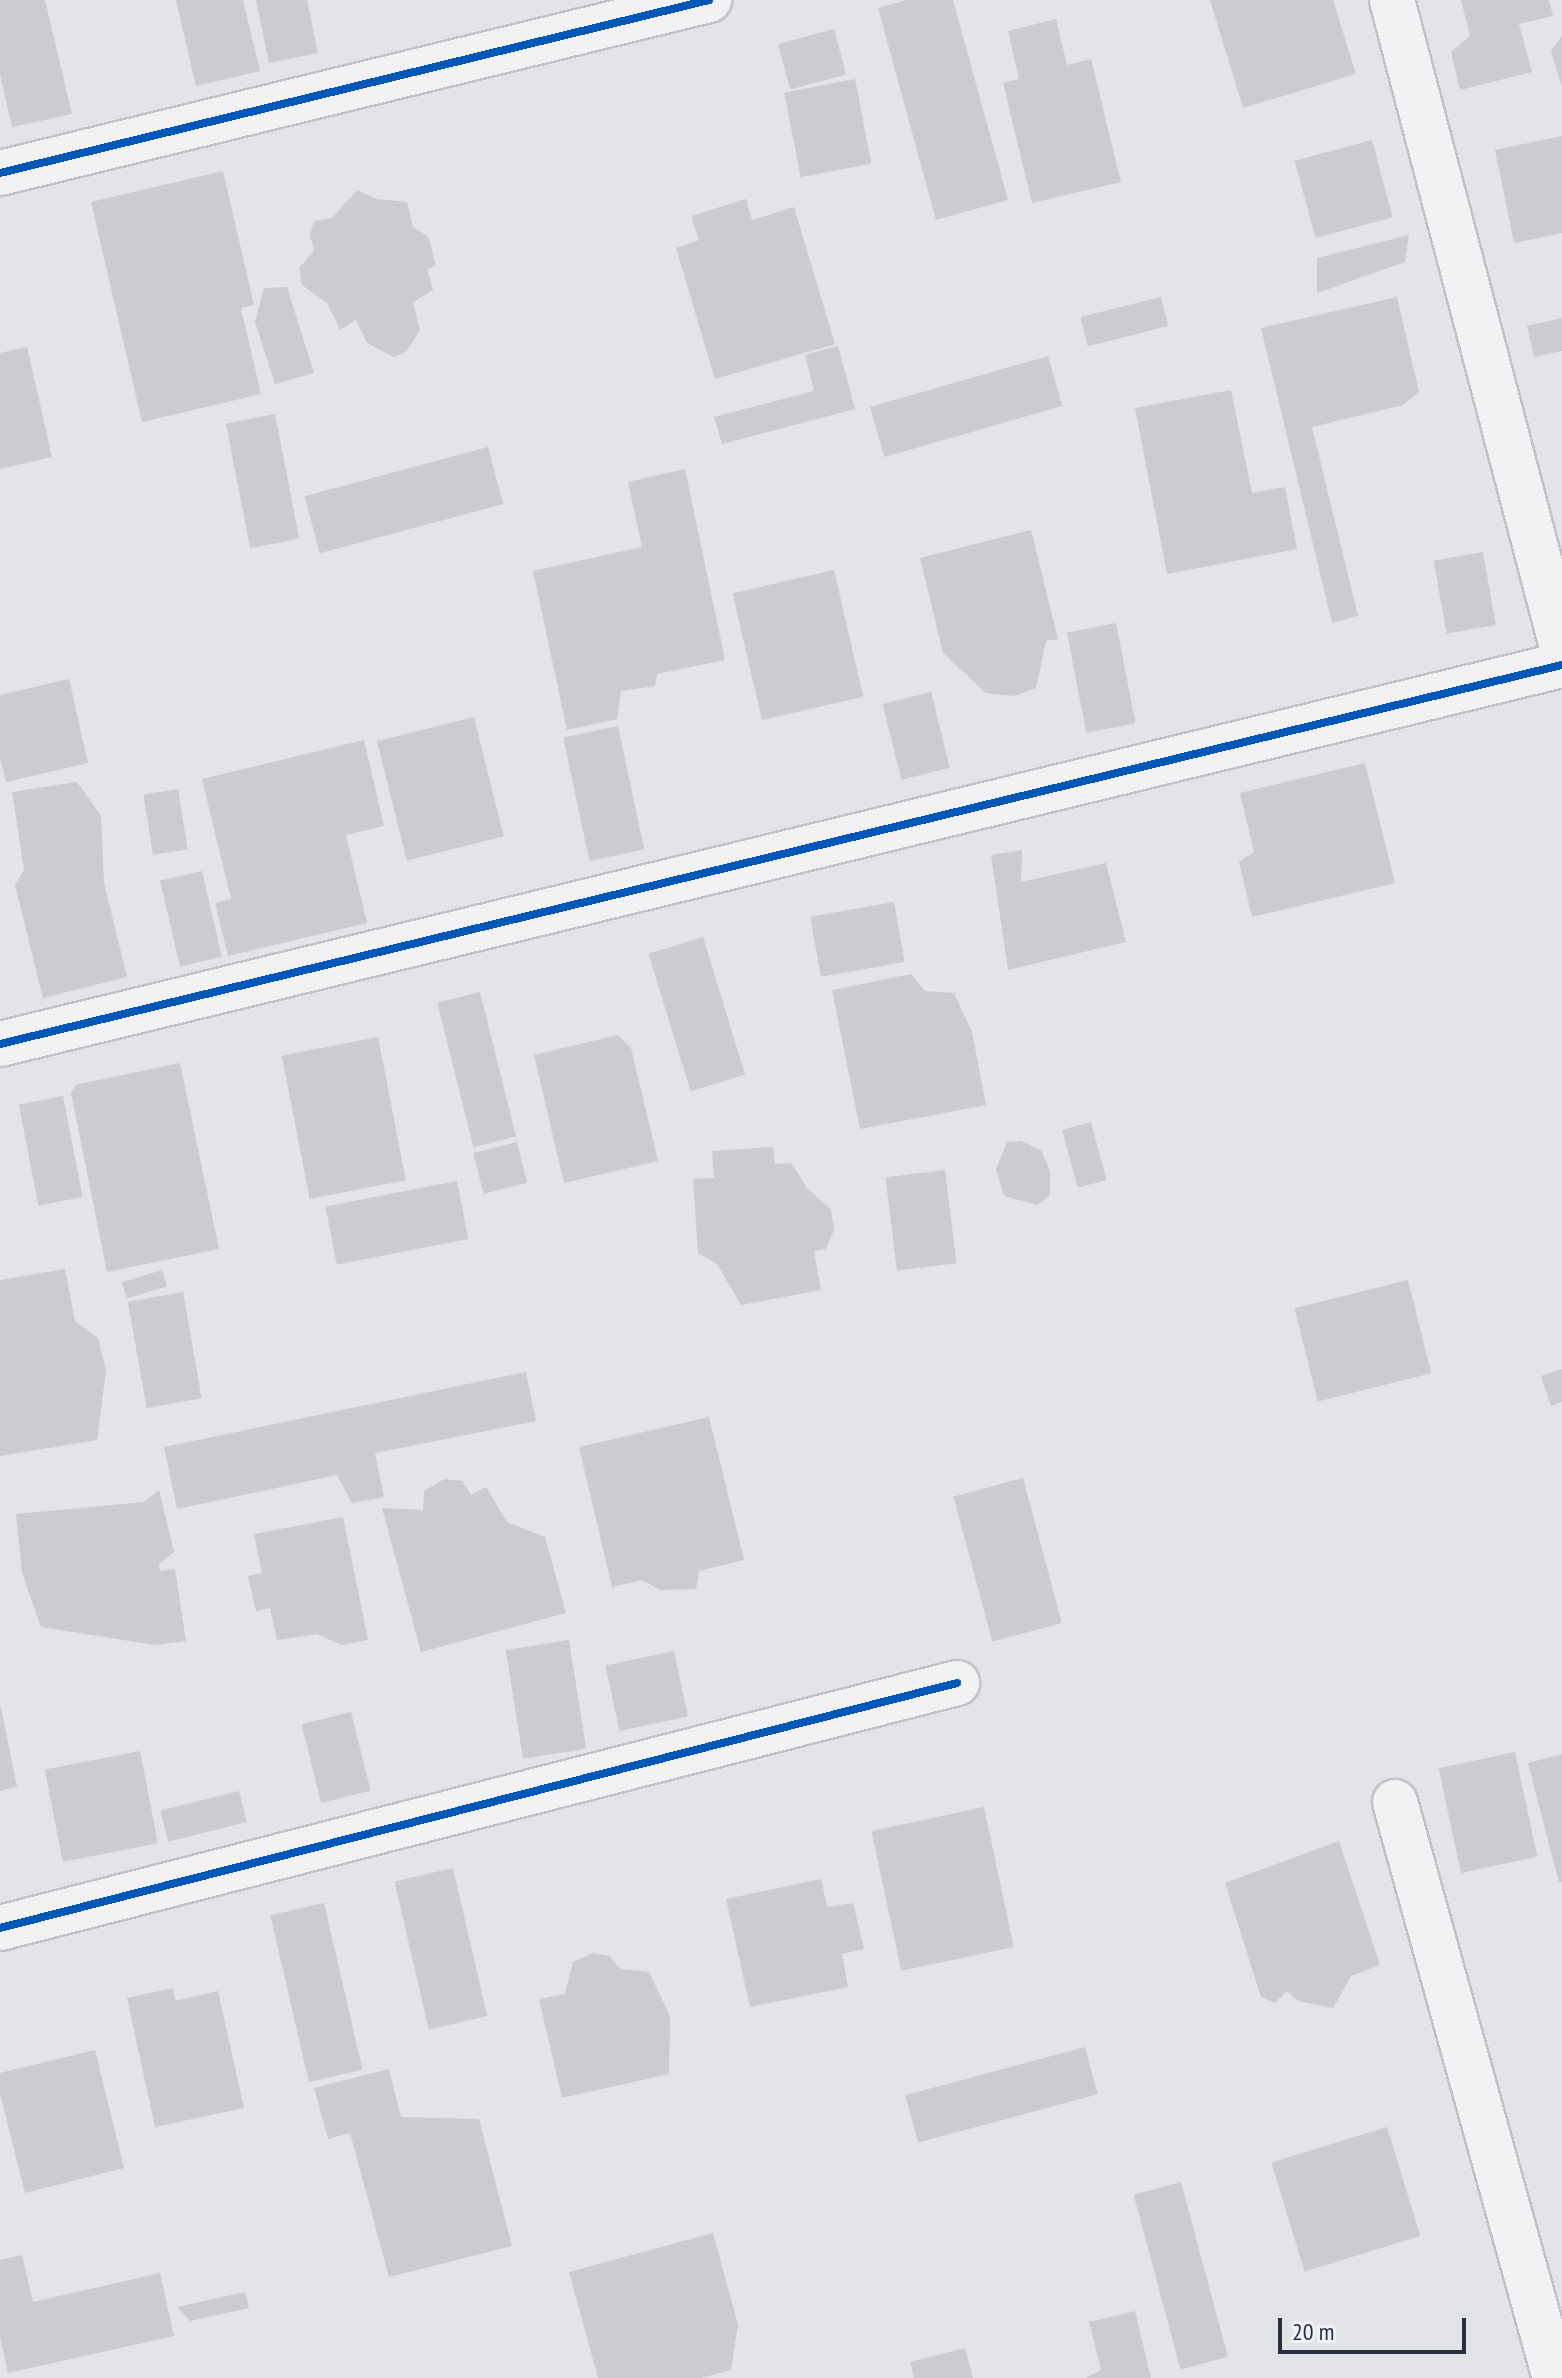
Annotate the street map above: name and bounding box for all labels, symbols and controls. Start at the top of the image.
scale bar [1282,2302,1470,2352]
text: 20 m [1292,2316,1334,2347]

